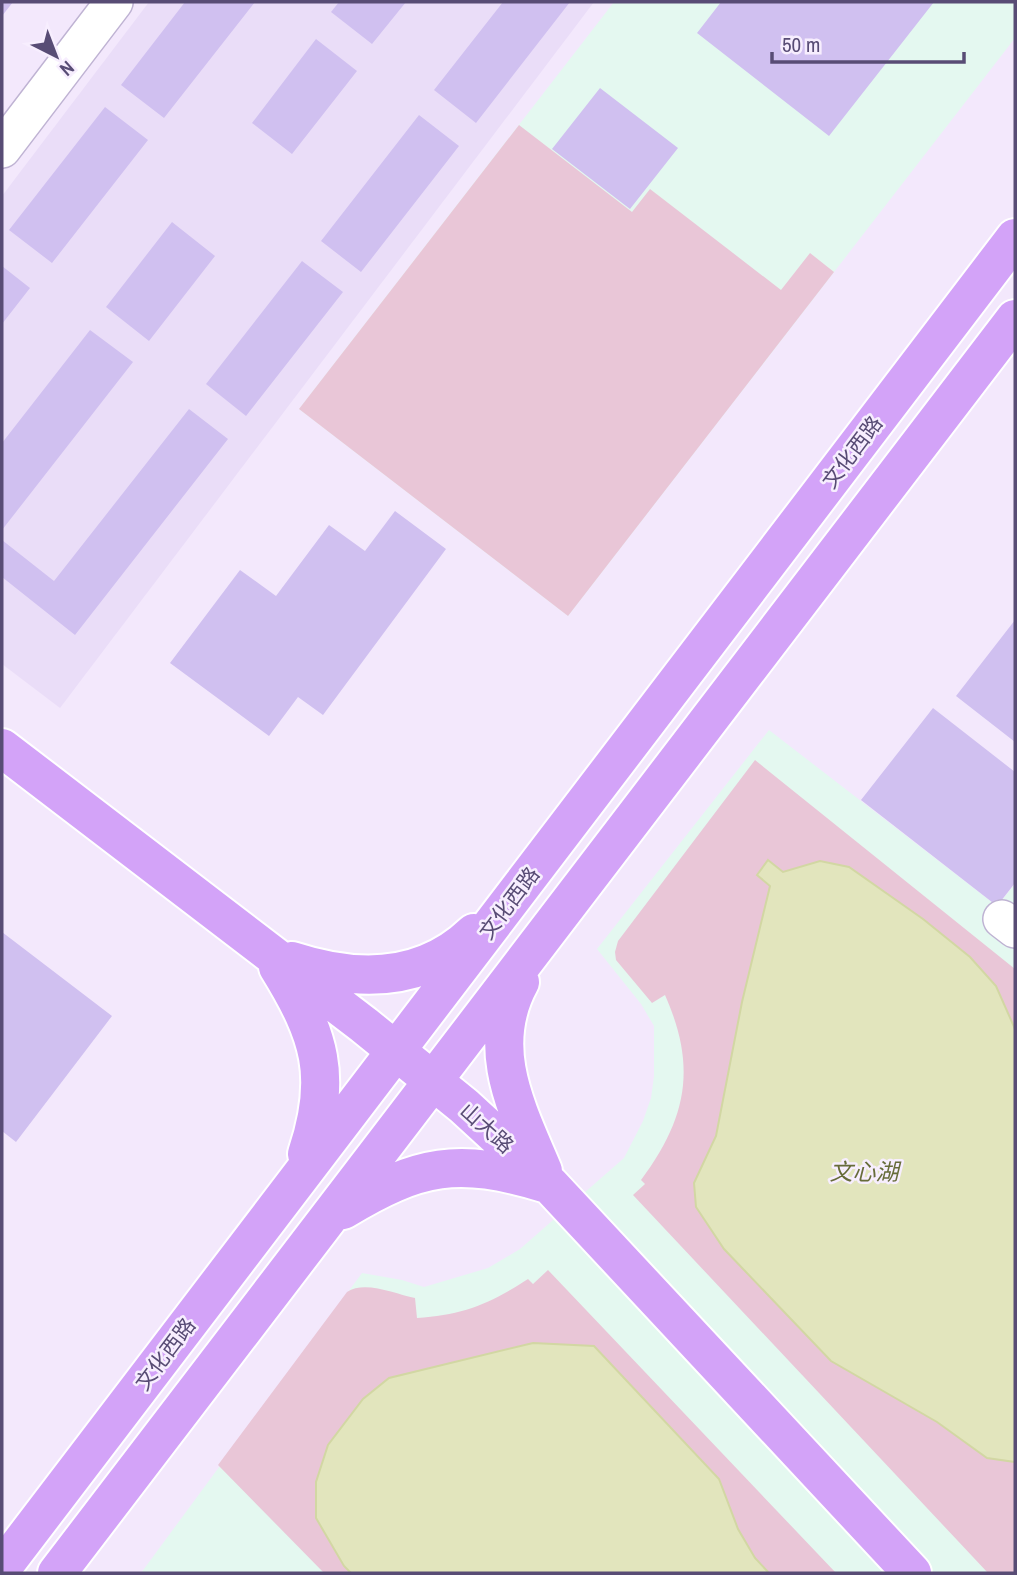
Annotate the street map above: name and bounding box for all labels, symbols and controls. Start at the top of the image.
north arrow [21,21,91,91]
scale bar [772,21,964,65]
text: 50 m [782,30,820,59]
text: N [54,55,80,82]
street label: 文化西路 [815,410,889,494]
street label: 文化西路 [472,861,546,945]
street label: 山大路 [454,1096,520,1160]
water label: 文心湖 [830,1156,902,1187]
street label: 文化西路 [128,1312,202,1396]

